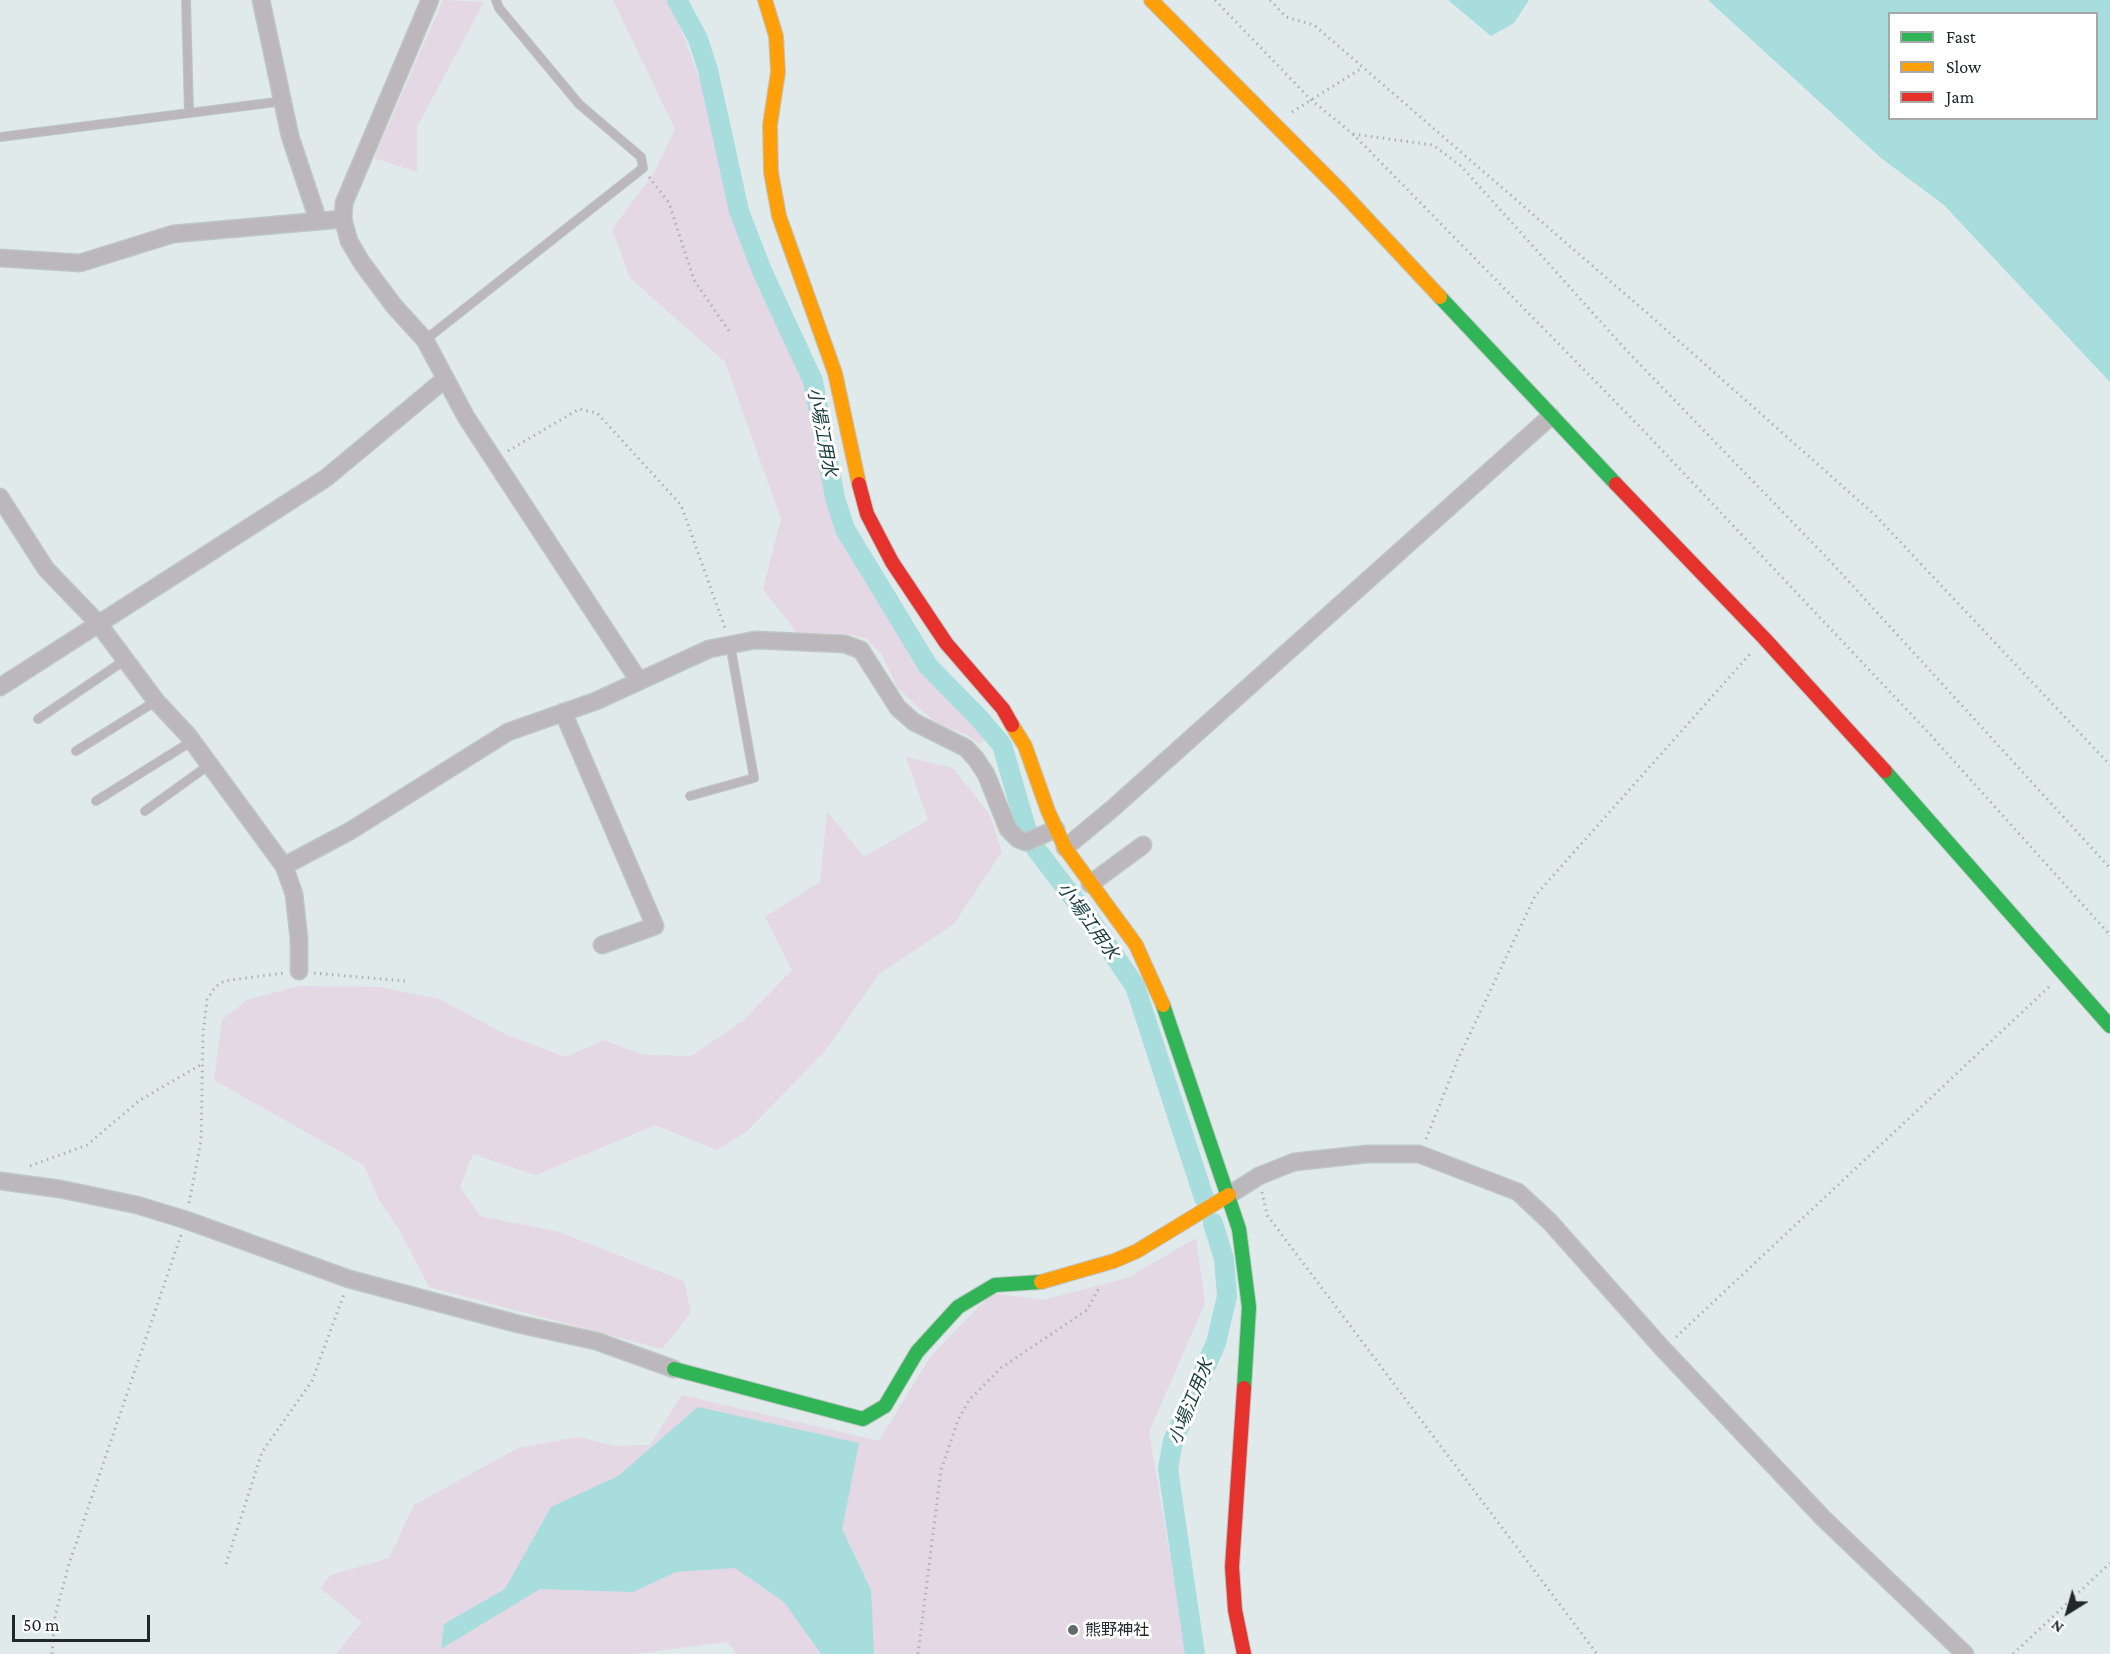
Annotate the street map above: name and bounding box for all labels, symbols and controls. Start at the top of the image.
legend [1888,12,2098,120]
text: Fast [1946,27,1976,47]
text: Slow [1946,57,1981,77]
text: Jam [1946,87,1974,107]
water label: 小場江用水 [803,386,841,478]
water label: 小場江用水 [1053,878,1123,964]
water label: 小場江用水 [1164,1356,1218,1448]
north arrow [2038,1582,2098,1642]
scale bar [15,1603,153,1641]
text: 50 m [23,1615,60,1635]
text: N [2047,1617,2066,1637]
place label: 熊野神社 [1085,1620,1149,1640]
marker: 熊野神社 [1066,1623,1080,1637]

